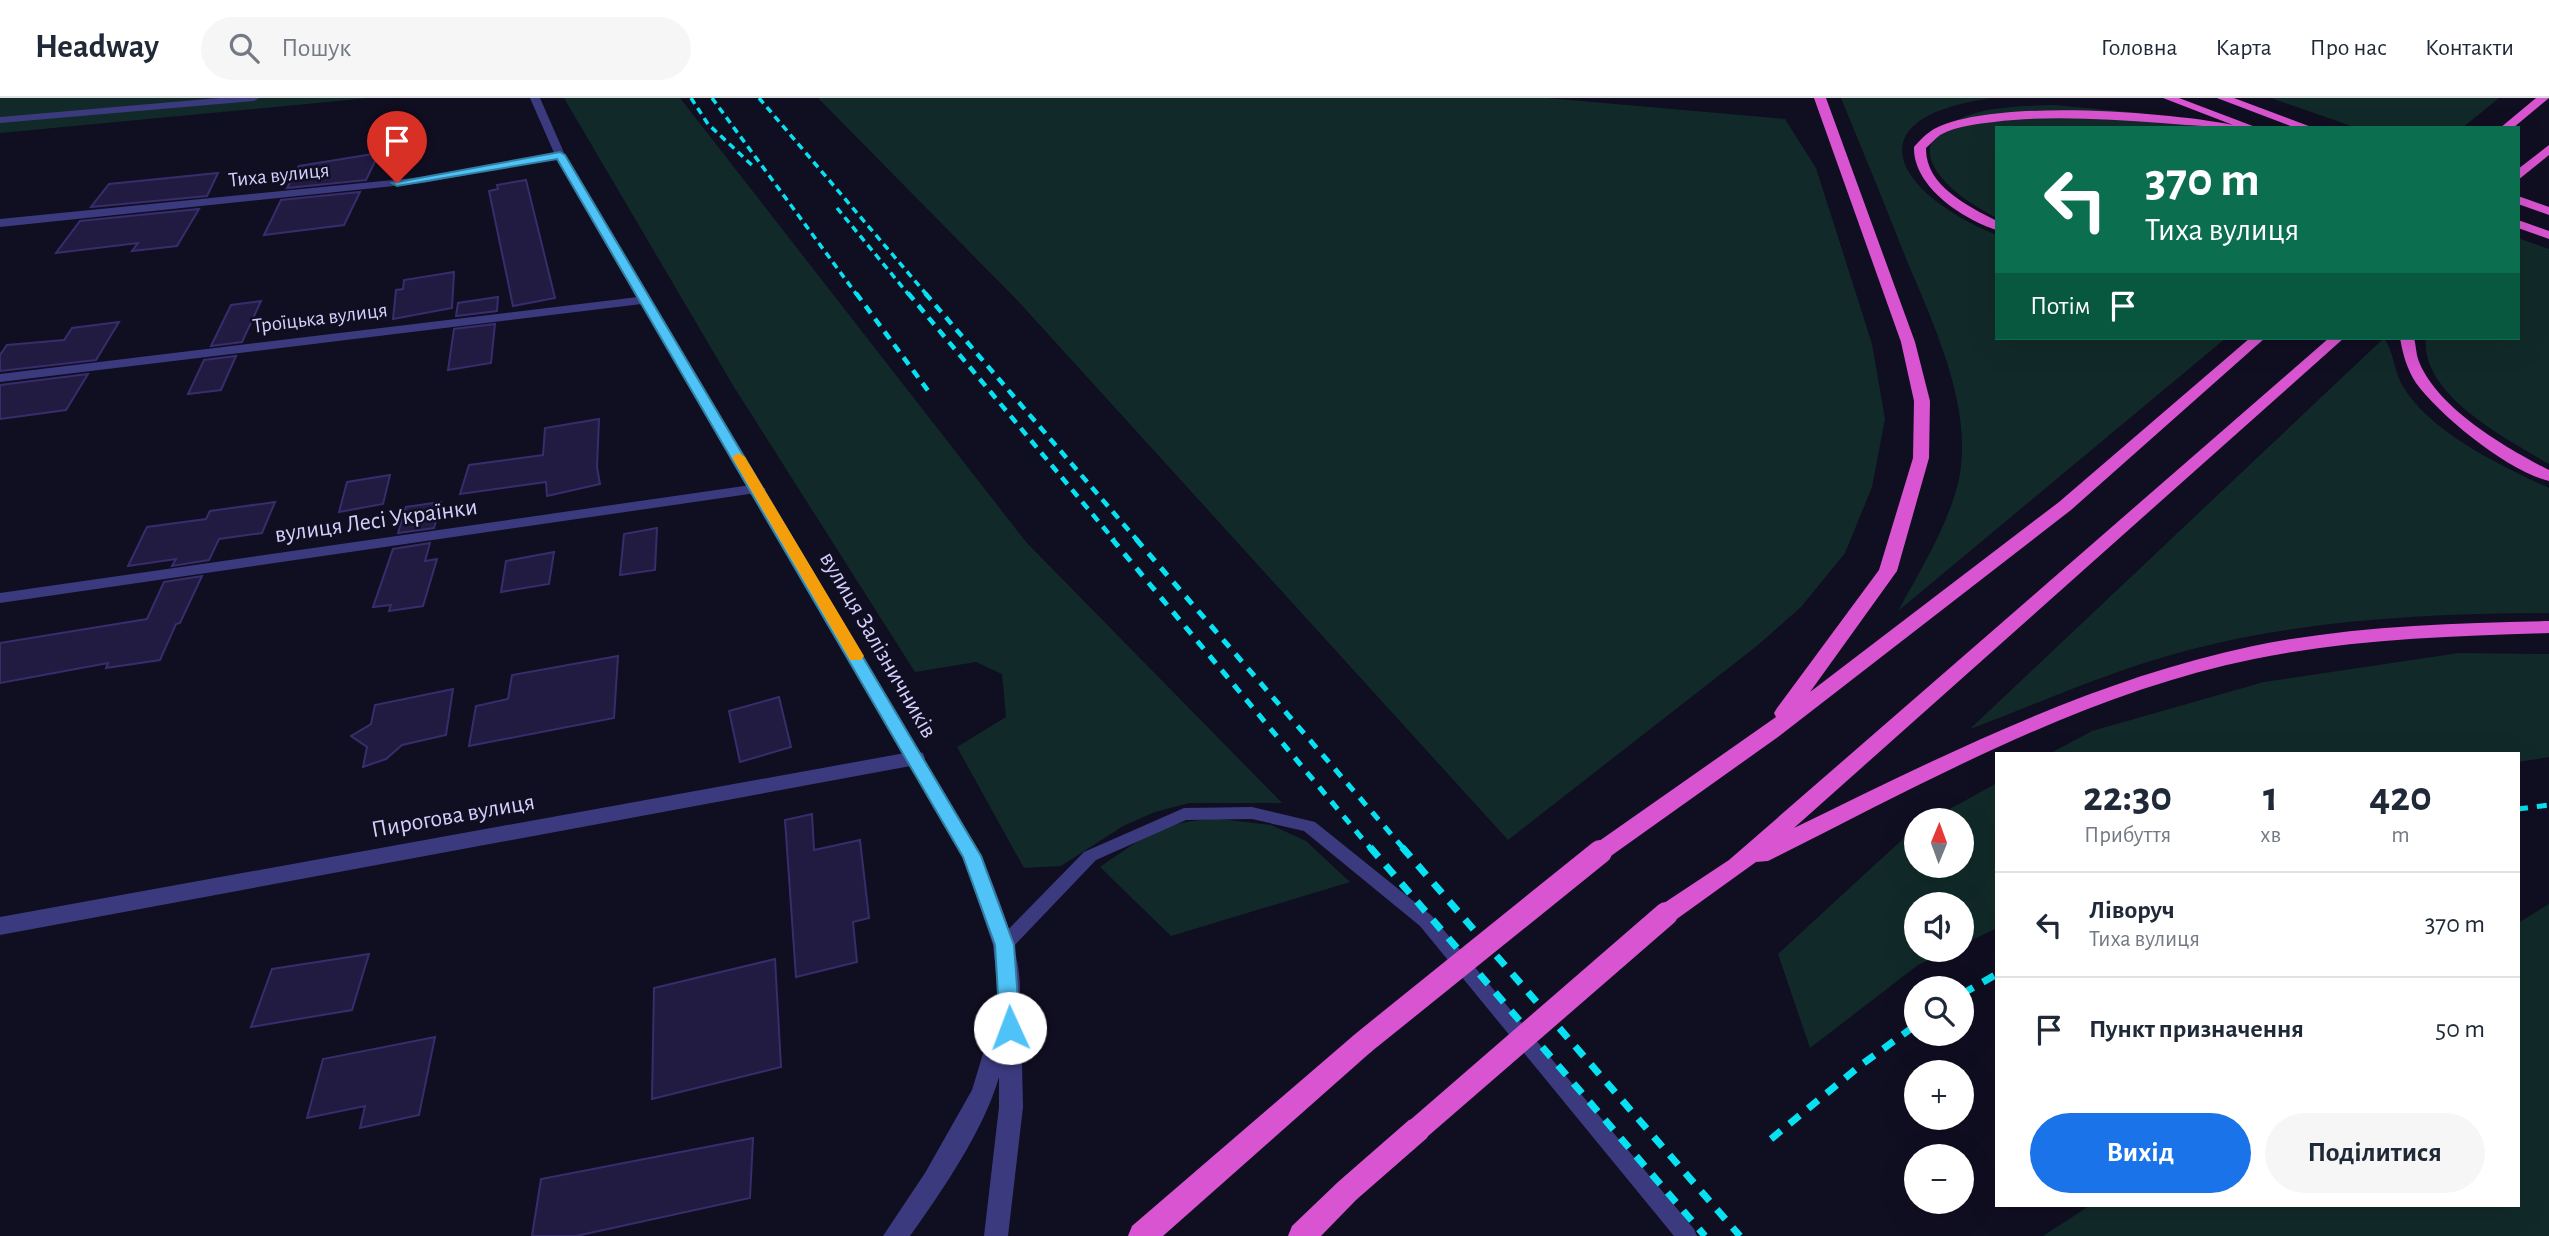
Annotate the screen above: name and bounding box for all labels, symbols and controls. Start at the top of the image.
search box [201,17,691,80]
icon: search [225,29,263,67]
text: Headway [35,31,159,64]
text: Пошук [281,35,351,61]
text: Головна [2101,36,2177,60]
text: Карта [2215,36,2272,60]
text: Про нас [2310,36,2387,60]
text: Контакти [2425,36,2514,60]
pin [367,111,427,183]
icon: arrive [378,122,416,160]
icon: left [2030,154,2121,245]
text: 370 m [2145,156,2260,205]
street label: Тиха вулиця [228,159,330,191]
text: Тиха вулиця [2145,214,2299,246]
icon: arrive [2104,287,2142,325]
text: Потім [2030,293,2090,319]
street label: Троїцька вулиця [251,299,389,337]
street label: вулиця Лесі Українки [273,495,479,547]
street label: вулиця Залізничників [815,548,941,742]
text: 22:30 [2083,776,2172,818]
text: 1 [2263,776,2278,818]
text: 420 [2369,776,2432,818]
street label: Пирогова вулиця [369,790,537,842]
north arrow [1904,808,1974,878]
map controls [1904,808,1974,1214]
text: Прибуття [2084,824,2171,847]
text: хв [2260,824,2281,847]
text: m [2391,824,2410,847]
button: sound [1904,892,1974,962]
text: Ліворуч [2089,897,2175,923]
icon: left [2030,906,2068,944]
text: 370 m [2425,911,2485,937]
text: Тиха вулиця [2089,928,2200,951]
button: search [1904,976,1974,1046]
position arrow [973,991,1047,1065]
icon: arrive [2030,1011,2068,1049]
text: Пункт призначення [2089,1016,2304,1042]
text: 50 m [2435,1016,2485,1042]
button: + [1904,1060,1974,1130]
button: Вихід [2030,1113,2251,1193]
button: Поділитися [2265,1113,2485,1193]
button: − [1904,1144,1974,1214]

